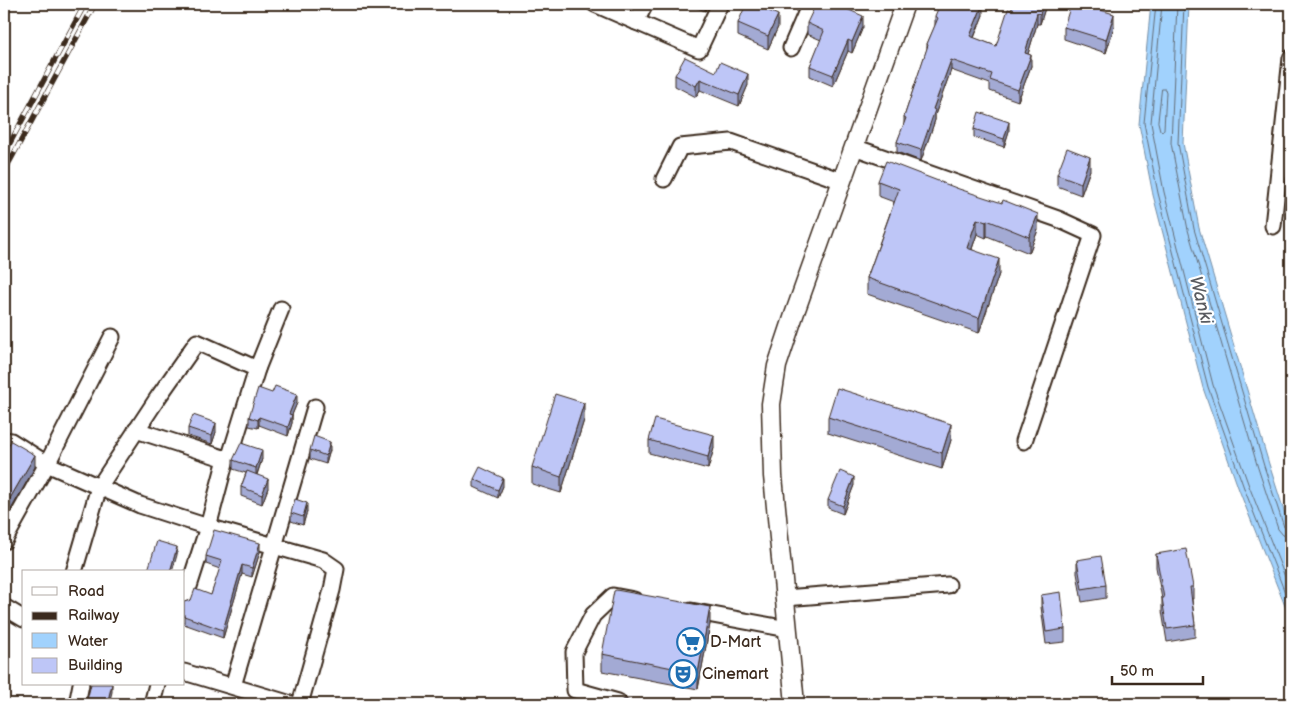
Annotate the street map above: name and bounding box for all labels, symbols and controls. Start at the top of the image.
water label: Wanki [1185,274,1217,327]
legend [22,570,185,686]
text: Road [68,582,104,601]
text: Railway [68,606,119,625]
supermarket icon: D-Mart [676,627,706,657]
text: Water [68,632,108,651]
place label: D-Mart [710,633,761,652]
scale bar [1112,653,1204,685]
text: Building [68,656,123,675]
theatre icon: Cinemart [668,659,698,689]
text: 50 m [1120,662,1154,681]
place label: Cinemart [702,665,769,684]

